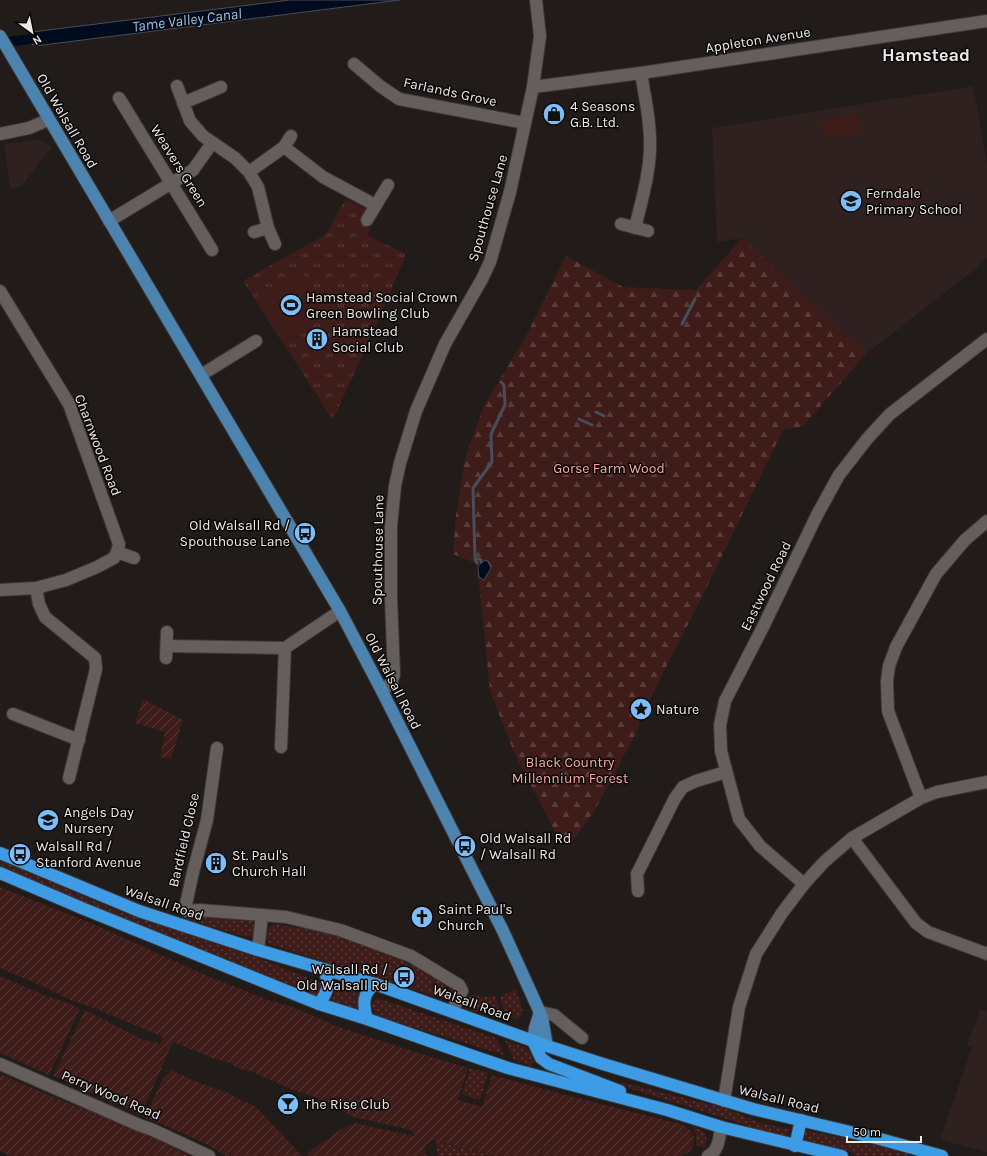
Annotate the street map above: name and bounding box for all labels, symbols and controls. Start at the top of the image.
water label: Tame Valley Canal [131,4,243,36]
north arrow [12,12,52,52]
street label: Appleton Avenue [704,23,812,57]
text: N [30,32,44,48]
district label: Hamstead [882,44,970,66]
street label: Old Walsall Road [33,71,101,171]
street label: Farlands Grove [402,74,498,110]
place label: 4 Seasons G.B. Ltd. [570,98,635,131]
shop icon: 4 Seasons G.B. Ltd. [541,101,567,127]
street label: Weavers Green [147,122,211,210]
street label: Spouthouse Lane [465,153,511,263]
place label: Ferndale Primary School [866,185,962,218]
school or university icon: Ferndale Primary School [838,188,864,214]
place label: Hamstead Social Crown Green Bowling Club [306,289,458,322]
sports icon: Hamstead Social Crown Green Bowling Club [278,292,304,318]
place label: Hamstead Social Club [332,323,404,356]
building icon: Hamstead Social Club [304,326,330,352]
street label: Charnwood Road [71,392,125,498]
park label: Gorse Farm Wood [553,460,665,477]
street label: Spouthouse Lane [369,495,387,605]
place label: Old Walsall Rd / Spouthouse Lane [180,517,290,550]
bus stop icon: Old Walsall Rd / Spouthouse Lane [292,520,318,546]
street label: Eastwood Road [737,538,795,634]
street label: Old Walsall Road [361,630,425,732]
place icon: Nature [628,696,654,722]
place label: Nature [656,701,699,718]
park label: Black Country Millennium Forest [512,754,628,787]
street label: Bardfield Close [165,791,203,889]
place label: Angels Day Nursery [64,804,134,837]
school or university icon: Angels Day Nursery [35,807,61,833]
place label: Old Walsall Rd / Walsall Rd [480,830,571,863]
bus stop icon: Old Walsall Rd / Walsall Rd [452,833,478,859]
place label: Walsall Rd / Stanford Avenue [36,838,141,871]
bus stop icon: Walsall Rd / Stanford Avenue [7,841,33,867]
place label: St. Paul's Church Hall [232,847,306,880]
building icon: St. Paul's Church Hall [203,850,229,876]
street label: Walsall Road [122,882,206,924]
place label: Saint Paul's Church [438,901,513,934]
church icon: Saint Paul's Church [409,904,435,930]
place label: Walsall Rd / Old Walsall Rd [297,961,388,994]
bus stop icon: Walsall Rd / Old Walsall Rd [391,964,417,990]
street label: Walsall Road [430,981,514,1025]
street label: Perry Wood Road [59,1066,163,1124]
street label: Walsall Road [737,1081,821,1117]
bar icon: The Rise Club [275,1091,301,1117]
place label: The Rise Club [304,1096,390,1113]
scale bar [847,1118,921,1144]
text: 50 m [853,1125,881,1139]

